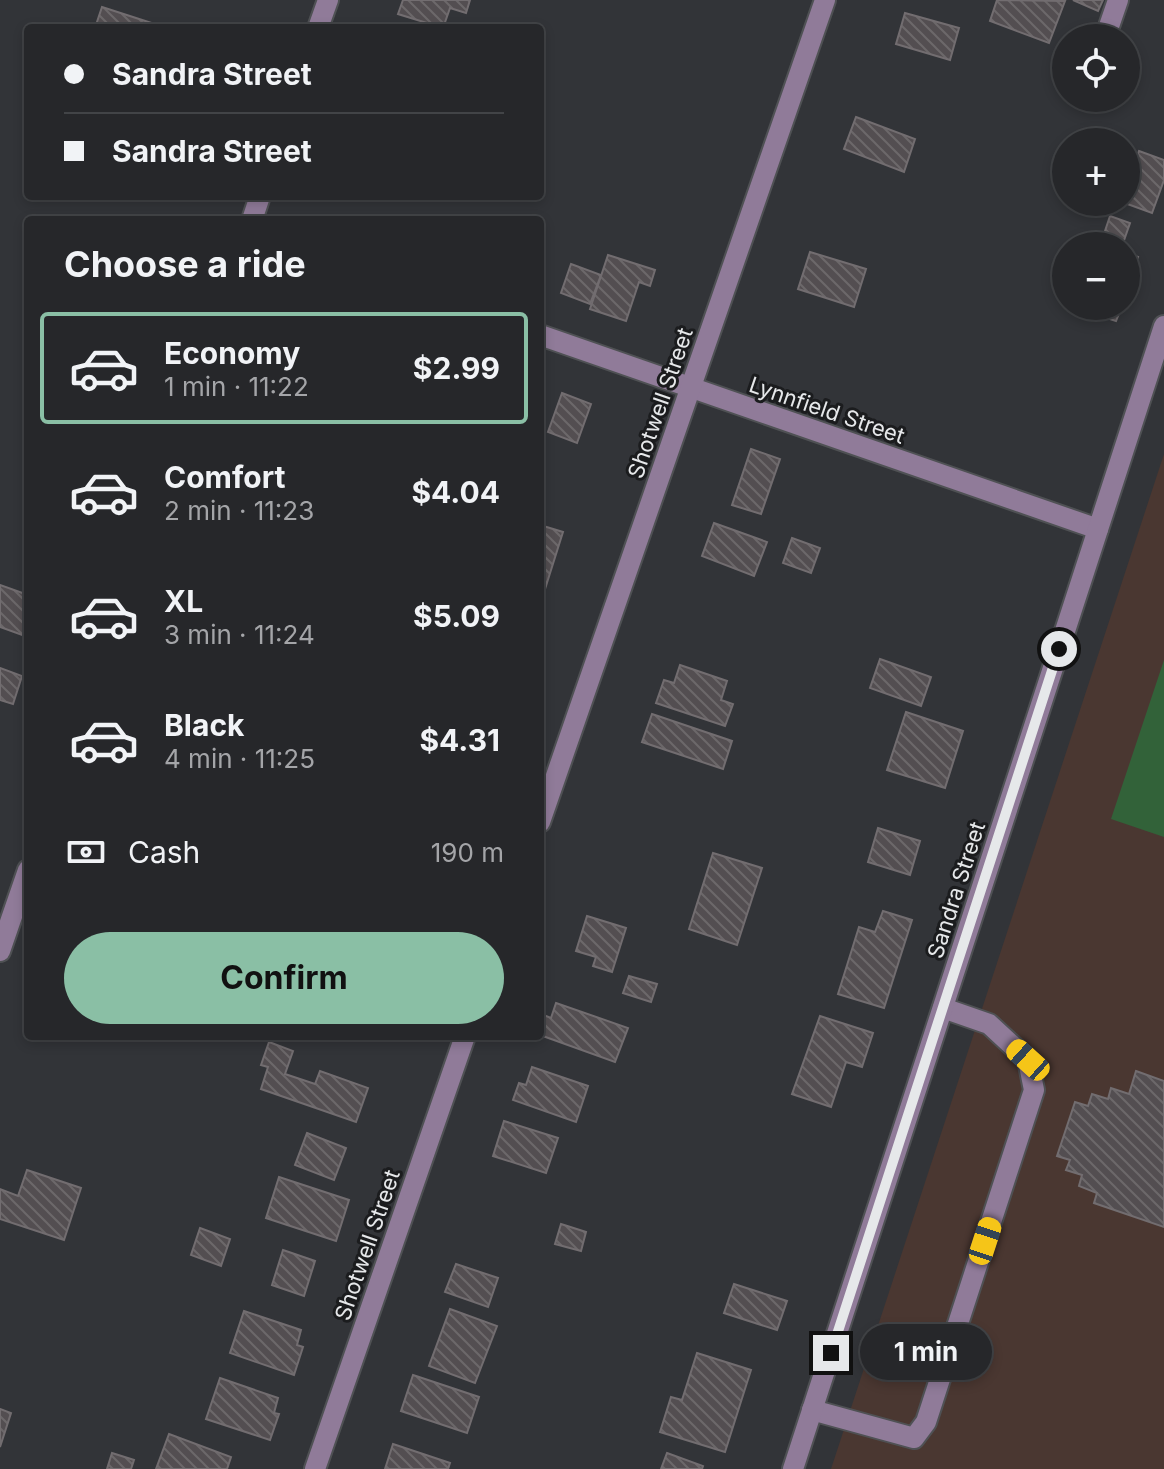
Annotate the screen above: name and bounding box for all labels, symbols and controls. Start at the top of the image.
map controls [1052,24,1140,320]
button: locate [1052,24,1140,112]
text: Sandra Street [112,56,312,92]
button: + [1052,128,1140,216]
text: Sandra Street [112,133,312,169]
button: − [1052,232,1140,320]
text: Choose a ride [64,242,306,286]
street label: Shotwell Street [622,324,698,482]
icon: car [68,332,140,404]
text: Economy [164,335,300,371]
text: $2.99 [413,350,500,386]
text: 1 min · 11:22 [164,371,309,402]
street label: Lynnfield Street [746,371,908,449]
icon: car [68,456,140,528]
text: Comfort [164,459,285,495]
text: $4.04 [411,474,500,510]
text: 2 min · 11:23 [164,495,314,526]
icon: car [68,580,140,652]
text: XL [164,583,203,619]
text: $5.09 [413,598,500,634]
text: 3 min · 11:24 [164,619,315,650]
route start [1041,631,1077,667]
icon: car [68,704,140,776]
text: Black [164,707,244,743]
text: $4.31 [419,722,500,758]
text: 4 min · 11:25 [164,743,315,774]
street label: Sandra Street [922,819,990,961]
icon: cash [64,830,108,874]
text: Cash [128,834,200,870]
text: 190 m [431,837,504,868]
button: Confirm [64,932,504,1024]
car [1002,1035,1054,1085]
street label: Shotwell Street [329,1166,405,1324]
car [966,1214,1004,1268]
callout: 1 min [859,1325,991,1381]
route end [813,1335,849,1371]
text: 1 min [894,1336,958,1367]

